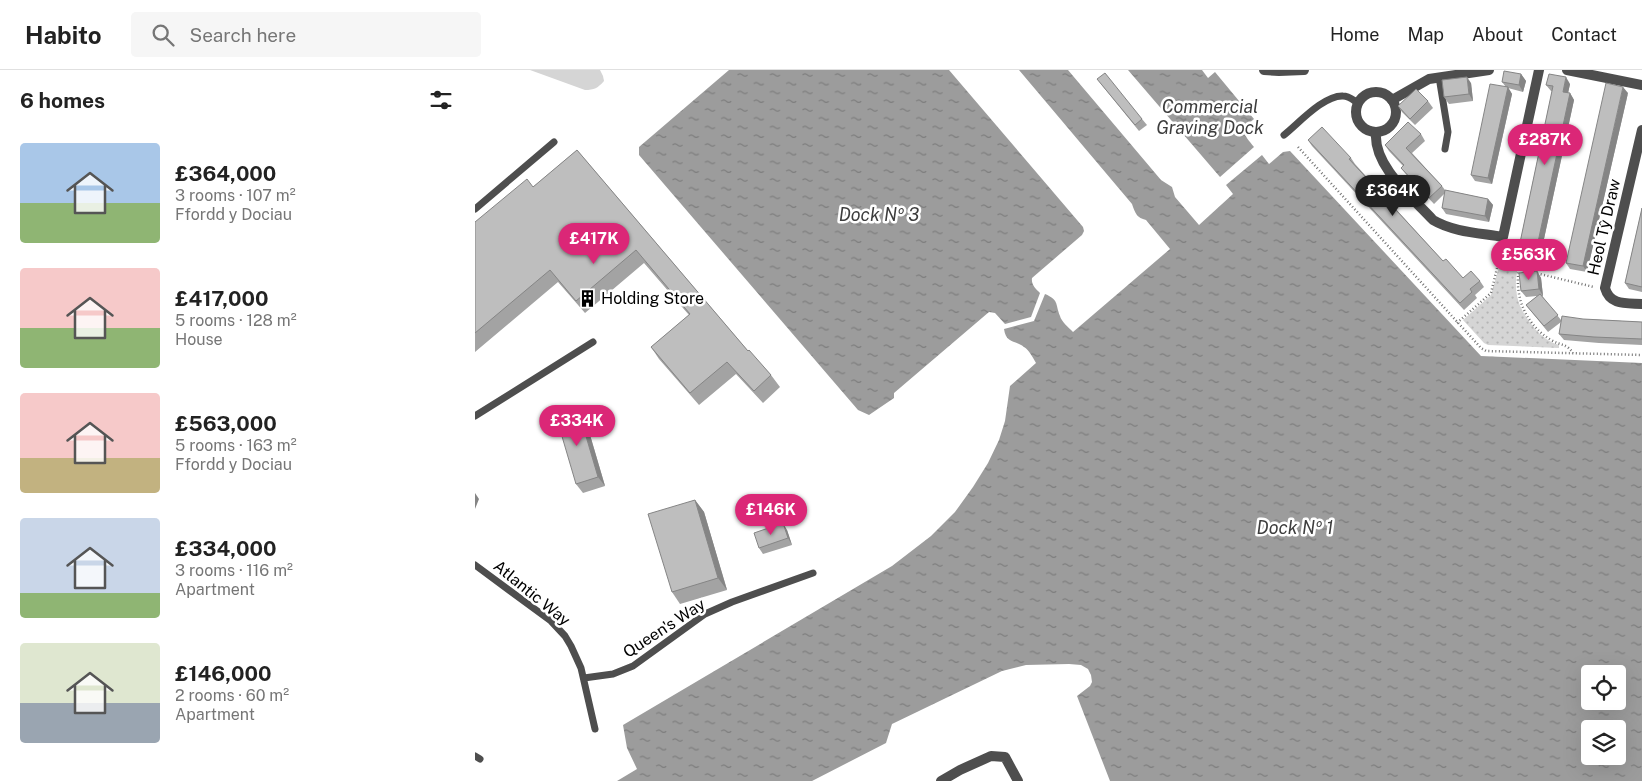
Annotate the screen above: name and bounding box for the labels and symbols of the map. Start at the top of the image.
water label: Commercial Graving Dock [1156,96,1264,138]
pin: £287K [1510,124,1580,166]
pin: £364K [1358,174,1428,217]
street label: Heol Tŷ Draw [1584,176,1624,277]
water label: Dock Nº 3 [839,204,919,225]
pin: £417K [559,222,629,265]
pin: £563K [1494,238,1564,281]
building icon: Holding Store [577,288,597,308]
place label: Holding Store [601,289,704,308]
pin: £334K [542,404,612,447]
pin: £146K [736,494,806,536]
water label: Dock Nº 1 [1257,517,1333,538]
street label: Atlantic Way [490,556,575,630]
street label: Queen's Way [620,594,709,662]

